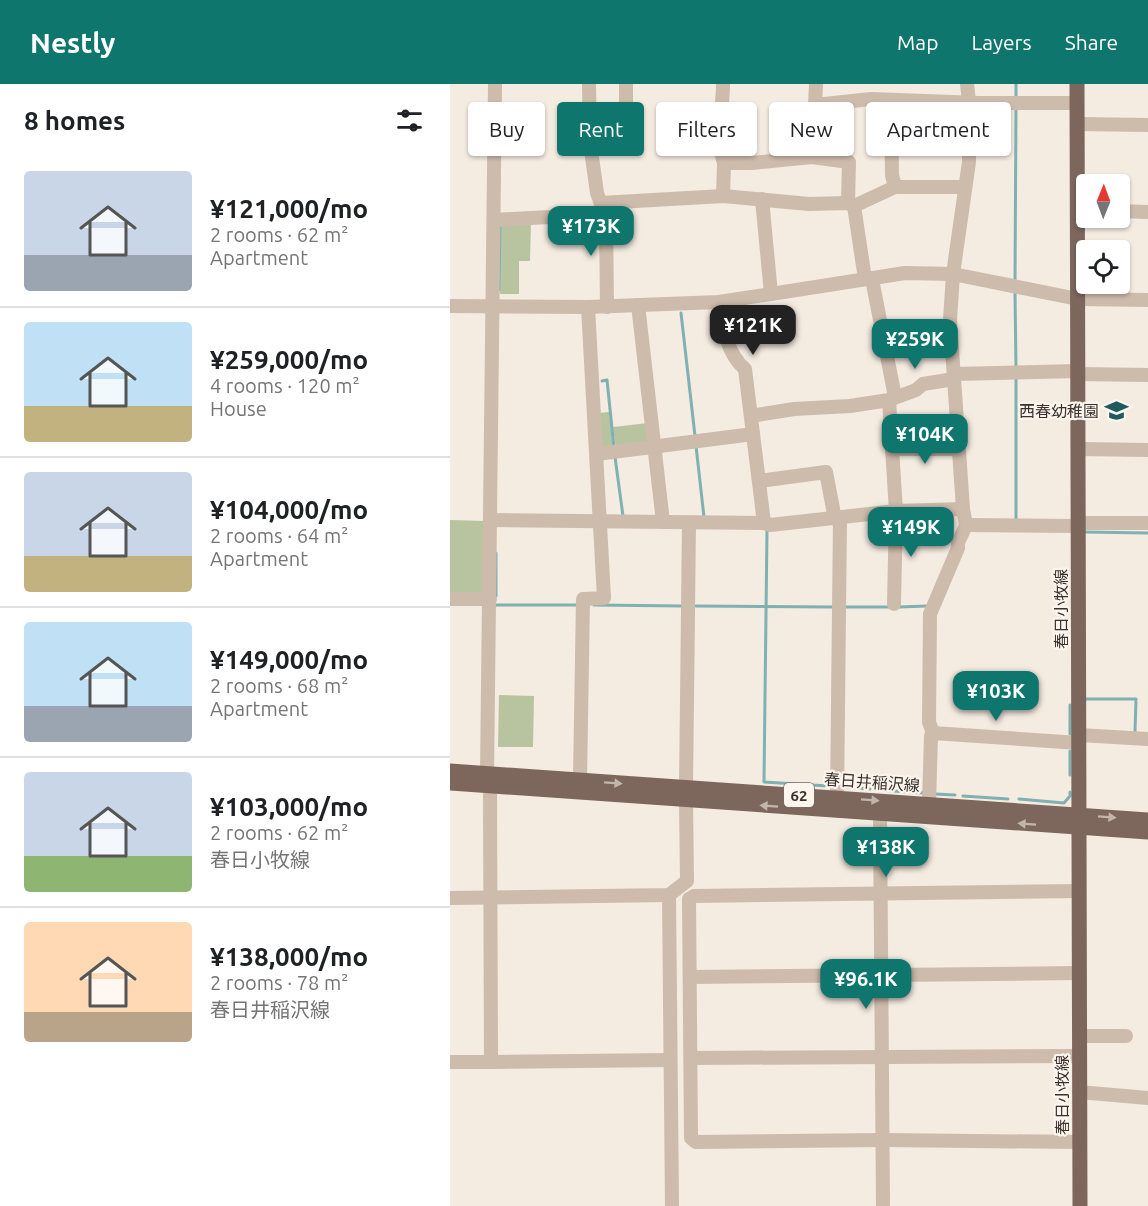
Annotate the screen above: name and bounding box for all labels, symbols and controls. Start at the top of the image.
text: Nestly [30,27,115,58]
text: Map [897,30,938,54]
text: Layers [971,30,1032,54]
text: Share [1065,30,1118,54]
chip: Buy [468,102,545,156]
chip: Rent [557,102,644,156]
chip: Filters [656,102,757,156]
chip: New [769,102,854,156]
chip: Apartment [866,102,1011,156]
icon: filters [393,104,426,137]
text: 8 homes [24,106,125,135]
north arrow [1076,174,1130,228]
map controls [1076,174,1130,294]
text: ¥121,000/mo [210,194,368,223]
icon: home [72,195,144,267]
pin: ¥173K [549,206,633,257]
text: ¥173K [562,214,620,237]
text: 2 rooms · 62 m² [210,223,348,246]
button: locate [1076,240,1130,294]
text: Apartment [210,246,308,269]
pin: ¥121K [711,305,795,356]
text: ¥121K [724,313,782,336]
pin: ¥259K [873,319,957,370]
text: ¥259K [886,327,944,350]
text: ¥259,000/mo [210,345,368,374]
icon: home [72,346,144,418]
text: 4 rooms · 120 m² [210,374,360,397]
text: House [210,397,267,420]
school or university icon: 西春幼稚園 [1104,398,1130,424]
place label: 西春幼稚園 [1019,402,1099,420]
pin: ¥104K [883,414,967,465]
text: ¥104K [896,422,954,445]
text: ¥104,000/mo [210,495,368,524]
icon: home [72,496,144,568]
pin: ¥149K [869,507,953,558]
text: ¥149K [882,515,940,538]
text: 2 rooms · 64 m² [210,524,348,547]
text: Apartment [210,547,308,570]
street label: 春日小牧線 [1052,569,1070,649]
text: ¥149,000/mo [210,645,368,674]
icon: home [72,646,144,718]
pin: ¥103K [954,671,1038,722]
text: 2 rooms · 68 m² [210,674,348,697]
text: ¥103K [967,679,1025,702]
text: Apartment [210,697,308,720]
street label: 春日井稲沢線 [823,770,921,794]
one-way arrow [604,778,623,787]
road number: 62 [784,783,814,807]
text: ¥103,000/mo [210,792,368,821]
icon: home [72,796,144,868]
one-way arrow [861,796,880,805]
one-way arrow [760,801,779,810]
one-way arrow [1097,812,1116,822]
one-way arrow [1017,819,1036,828]
text: 2 rooms · 62 m² [210,821,348,844]
pin: ¥138K [844,827,928,878]
text: ¥138K [857,835,915,858]
text: 春日小牧線 [210,848,310,871]
text: ¥138,000/mo [210,942,368,971]
icon: home [72,946,144,1018]
pin: ¥96.1K [817,959,915,1010]
text: ¥96.1K [834,967,898,990]
text: 2 rooms · 78 m² [210,971,348,994]
text: 春日井稲沢線 [210,998,330,1021]
street label: 春日小牧線 [1053,1055,1071,1135]

